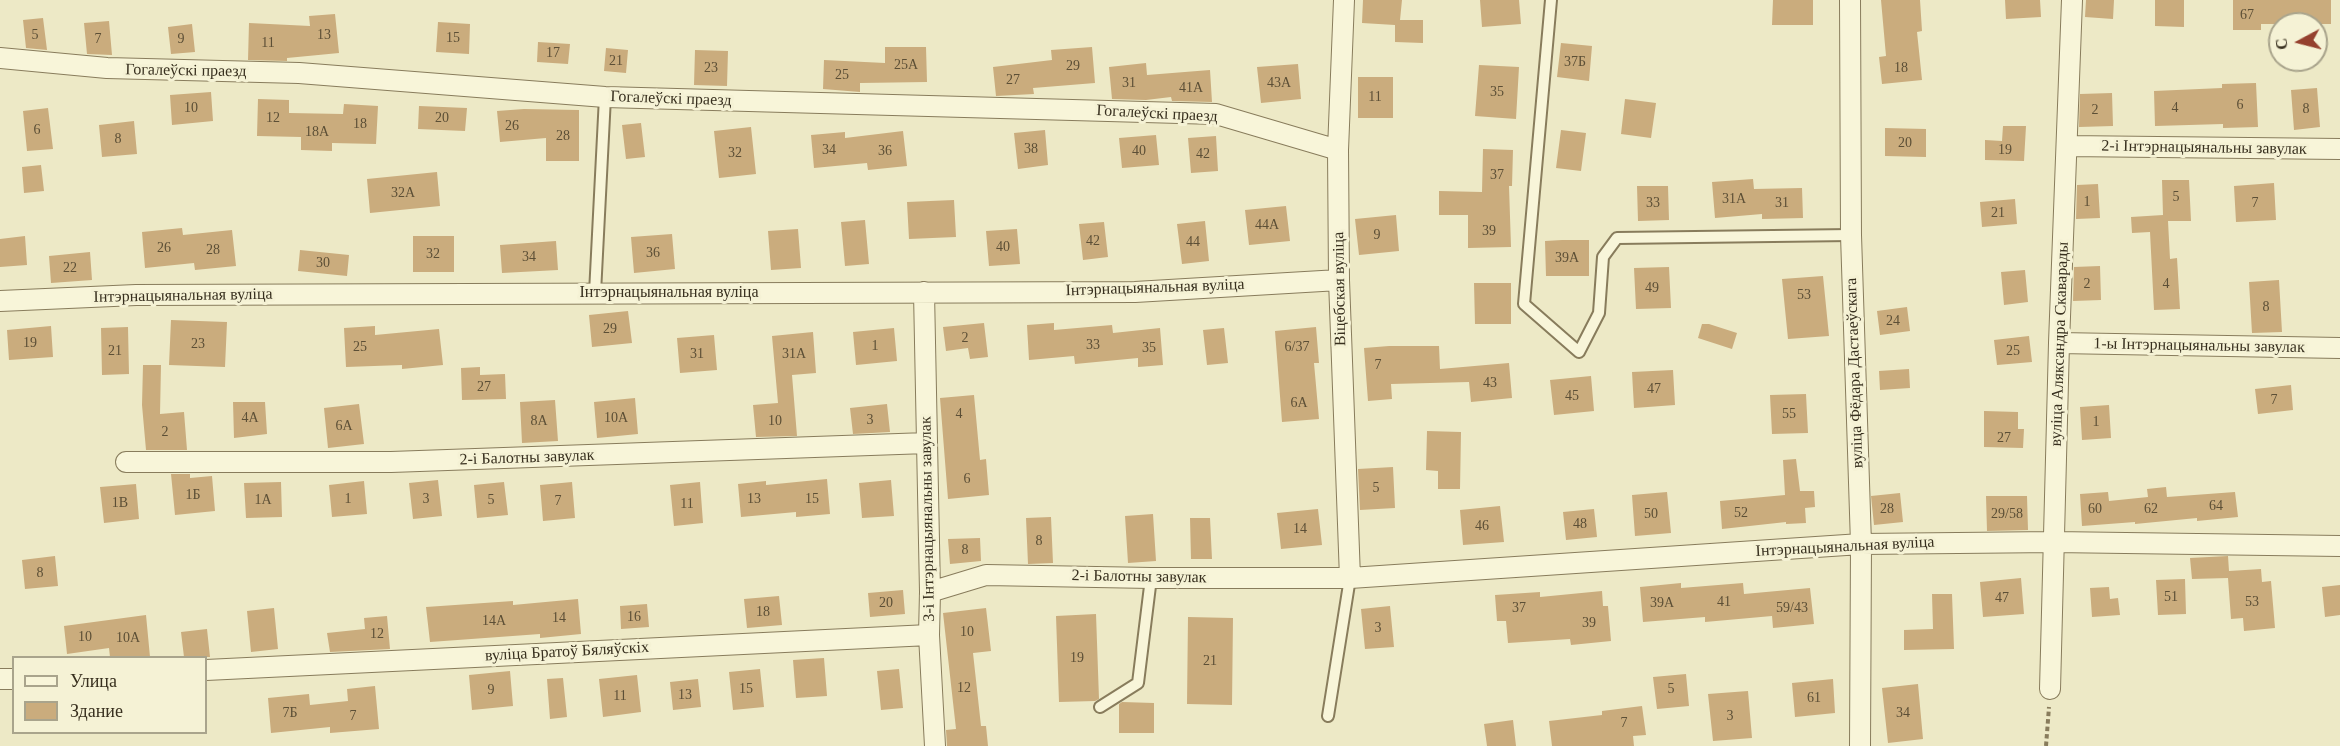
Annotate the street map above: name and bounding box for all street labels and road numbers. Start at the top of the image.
street label: Гогалеўскі праезд [125,60,247,82]
street label: Гогалеўскі праезд [610,87,732,111]
street label: Гогалеўскі праезд [1096,101,1218,127]
street label: 2-і Інтэрнацыянальны завулак [2101,137,2307,159]
street label: Віцебская вуліца [1329,232,1351,346]
street label: вуліца Аляксандра Скаварады [2047,241,2073,447]
street label: Інтэрнацыянальная вуліца [1065,275,1245,301]
street label: вуліца Фёдара Дастаеўскага [1842,278,1868,468]
street label: Інтэрнацыянальная вуліца [580,283,758,303]
street label: Інтэрнацыянальная вуліца [93,285,273,307]
street label: 1-ы Інтэрнацыянальны завулак [2093,335,2305,357]
street label: 3-і Інтэрнацыянальны завулак [917,416,939,622]
street label: 2-і Балотны завулак [459,446,595,470]
street label: Інтэрнацыянальная вуліца [1755,533,1935,561]
street label: 2-і Балотны завулак [1071,566,1207,588]
street label: вуліца Братоў Бяляўскіх [484,638,650,666]

